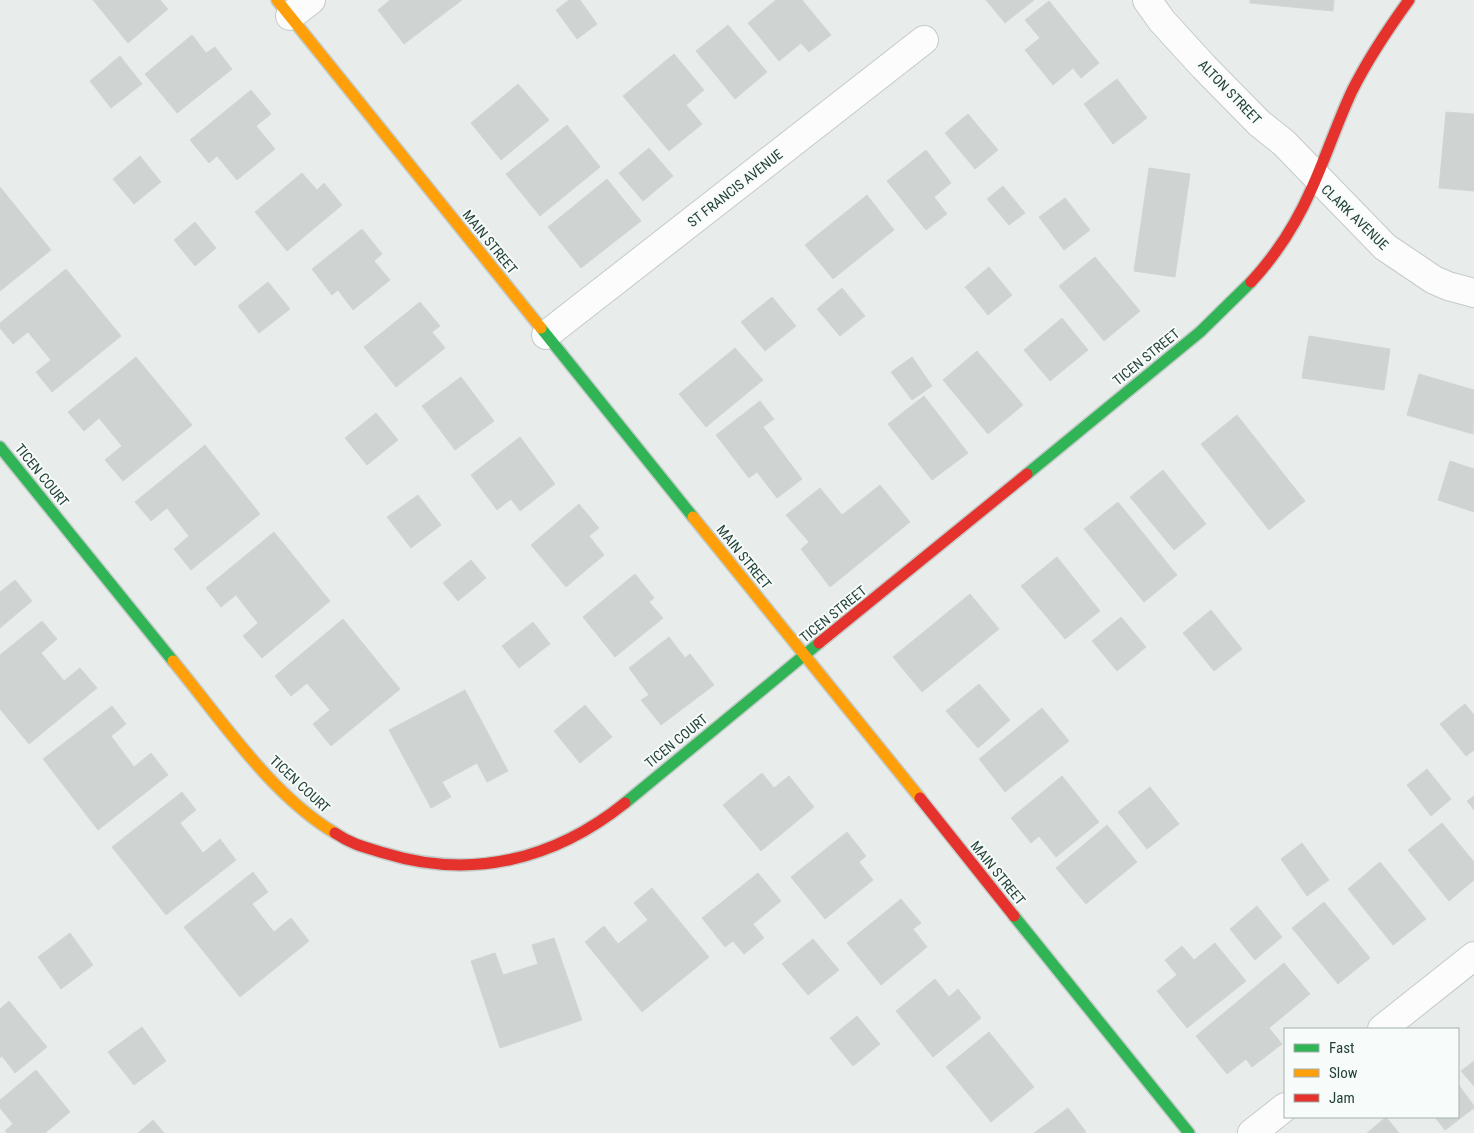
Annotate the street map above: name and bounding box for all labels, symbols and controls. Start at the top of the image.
street label: ALTON STREET [1195,56,1265,128]
street label: ST FRANCIS AVENUE [684,146,786,230]
street label: CLARK AVENUE [1318,181,1392,253]
street label: MAIN STREET [459,207,521,277]
street label: TICEN STREET [1110,325,1182,389]
street label: TICEN COURT [12,440,72,510]
street label: MAIN STREET [713,522,775,592]
street label: TICEN STREET [797,582,869,646]
street label: TICEN COURT [641,711,711,771]
street label: TICEN COURT [267,752,333,816]
street label: MAIN STREET [967,838,1029,908]
legend [1284,1028,1459,1118]
text: Fast [1329,1039,1354,1057]
text: Slow [1329,1064,1358,1082]
text: Jam [1329,1089,1355,1107]

